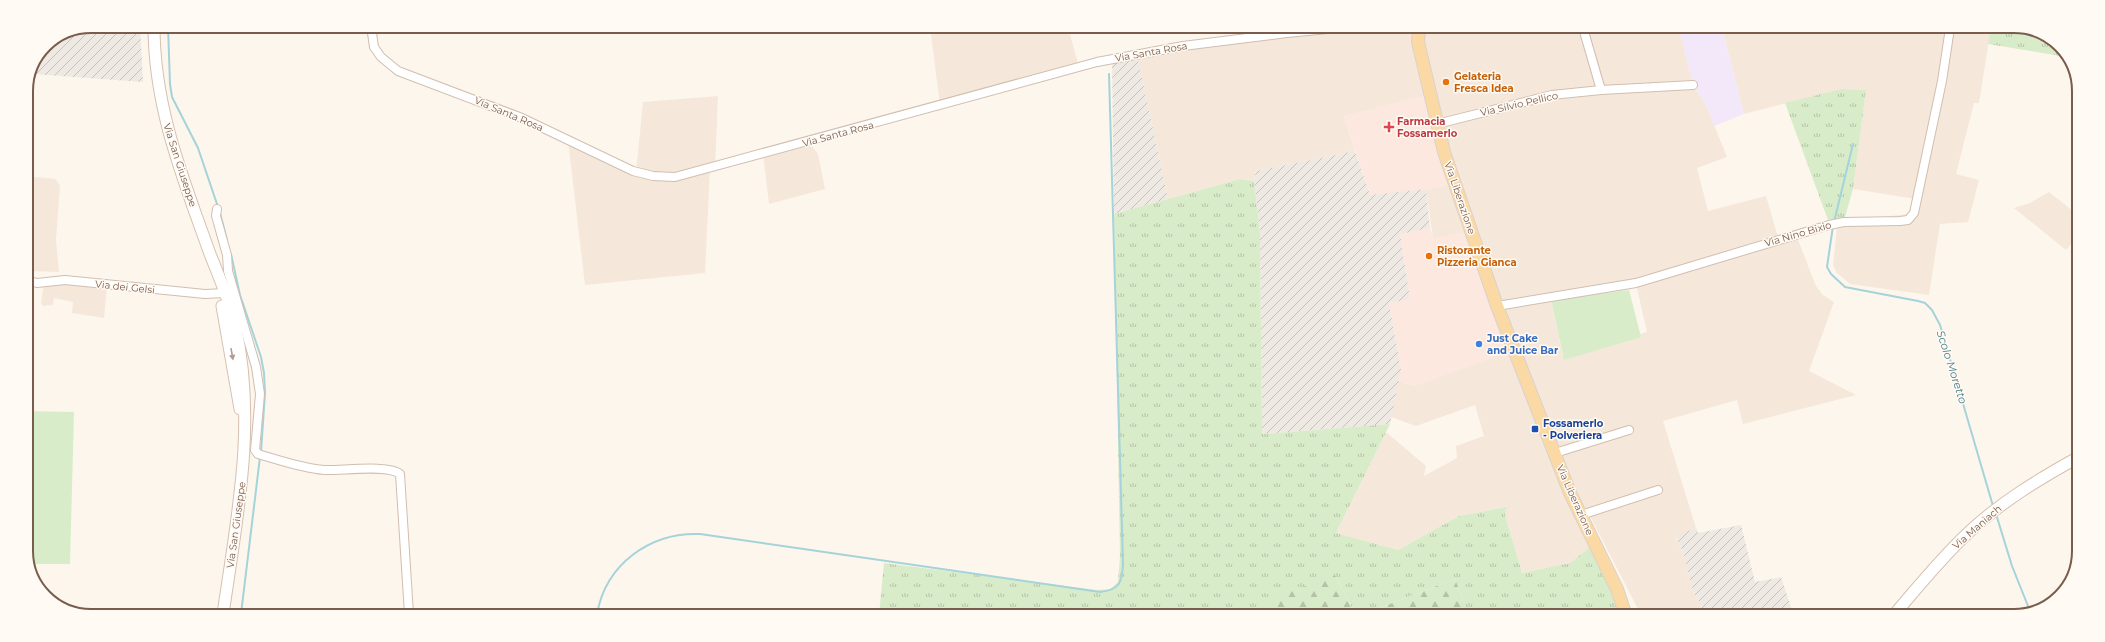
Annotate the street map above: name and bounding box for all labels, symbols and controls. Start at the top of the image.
street label: Via Santa Rosa [1114,39,1188,65]
place label: Gelateria Fresca Idea [1454,70,1514,95]
marker: Gelateria Fresca Idea [1441,77,1451,87]
street label: Via Silvio Pellico [1479,89,1559,119]
street label: Via Santa Rosa [473,94,545,134]
place label: Farmacia Fossamerlo [1397,115,1458,140]
street label: Via Santa Rosa [801,118,875,150]
street label: Via San Giuseppe [160,122,200,208]
marker: Farmacia Fossamerlo [1384,122,1394,132]
street label: Via Liberazione [1442,160,1478,236]
street label: Via Nino Bixio [1763,218,1833,250]
place label: Ristorante Pizzeria Gianca [1437,244,1517,269]
marker: Ristorante Pizzeria Gianca [1424,251,1434,261]
street label: Via dei Gelsi [94,277,156,297]
water label: Scolo Moretto [1934,329,1970,406]
place label: Just Cake and Juice Bar [1486,332,1559,357]
marker: Just Cake and Juice Bar [1474,339,1484,349]
one-way arrow [229,348,235,360]
place label: Fossamerlo - Polveriera [1543,417,1604,442]
marker: Fossamerlo - Polveriera [1530,424,1540,434]
street label: Via Liberazione [1554,463,1596,537]
street label: Via San Giuseppe [224,481,248,569]
street label: Via Maniach [1950,502,2004,552]

